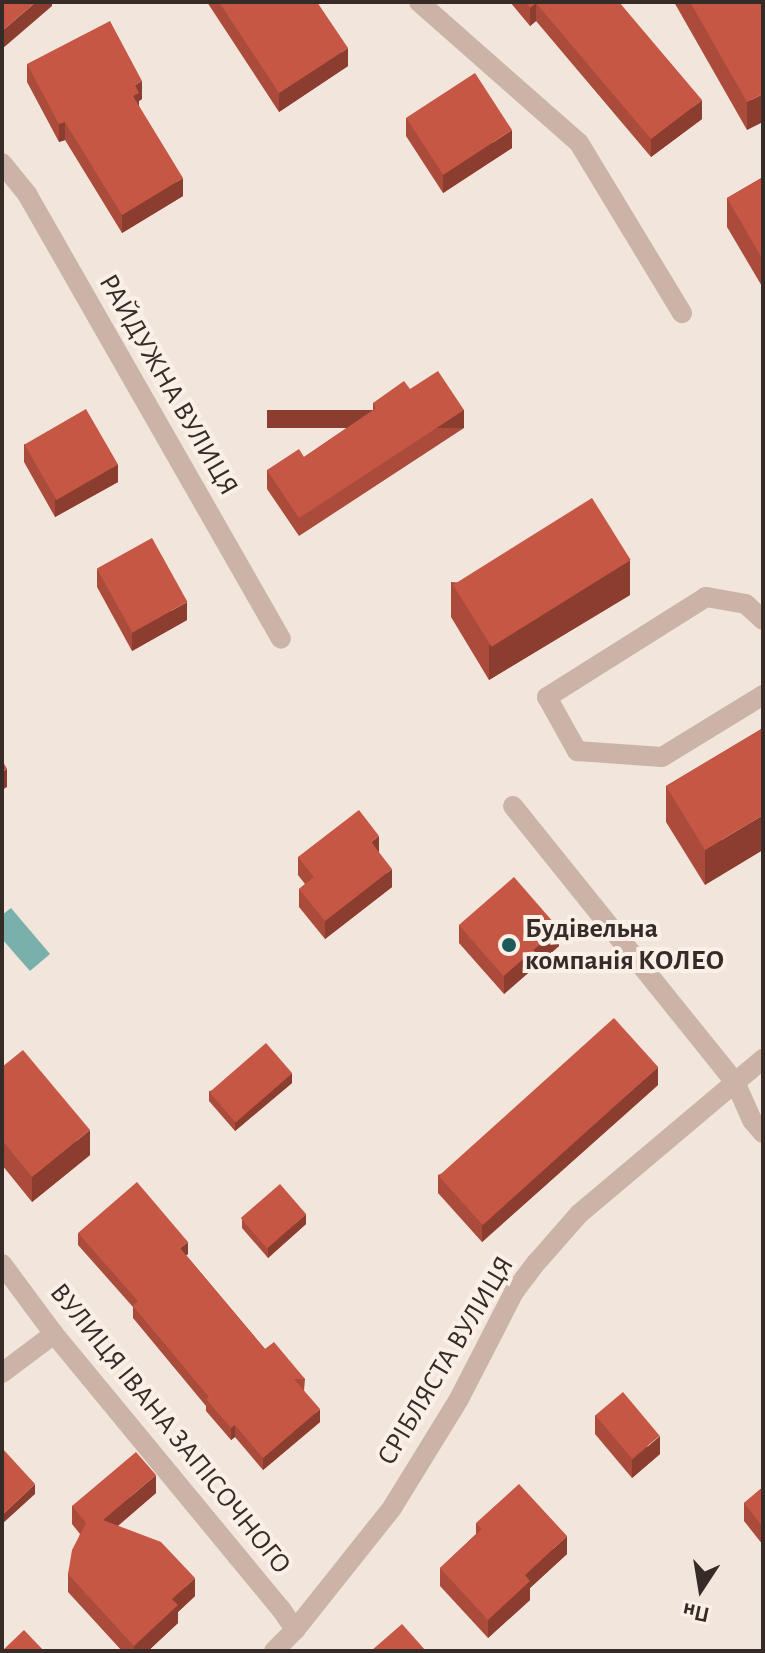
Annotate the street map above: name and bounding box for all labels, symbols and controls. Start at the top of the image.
street label: РАЙДУЖНА ВУЛИЦЯ [91,268,245,502]
place label: Будівельна компанія КОЛЕО [525,912,724,978]
marker: Будівельна компанія КОЛЕО [500,936,518,954]
street label: СРІБЛЯСТА ВУЛИЦЯ [370,1250,522,1472]
street label: ВУЛИЦЯ ІВАНА ЗАПІСОЧНОГО [42,1277,298,1581]
north arrow [661,1549,741,1629]
text: Пн [681,1599,711,1626]

